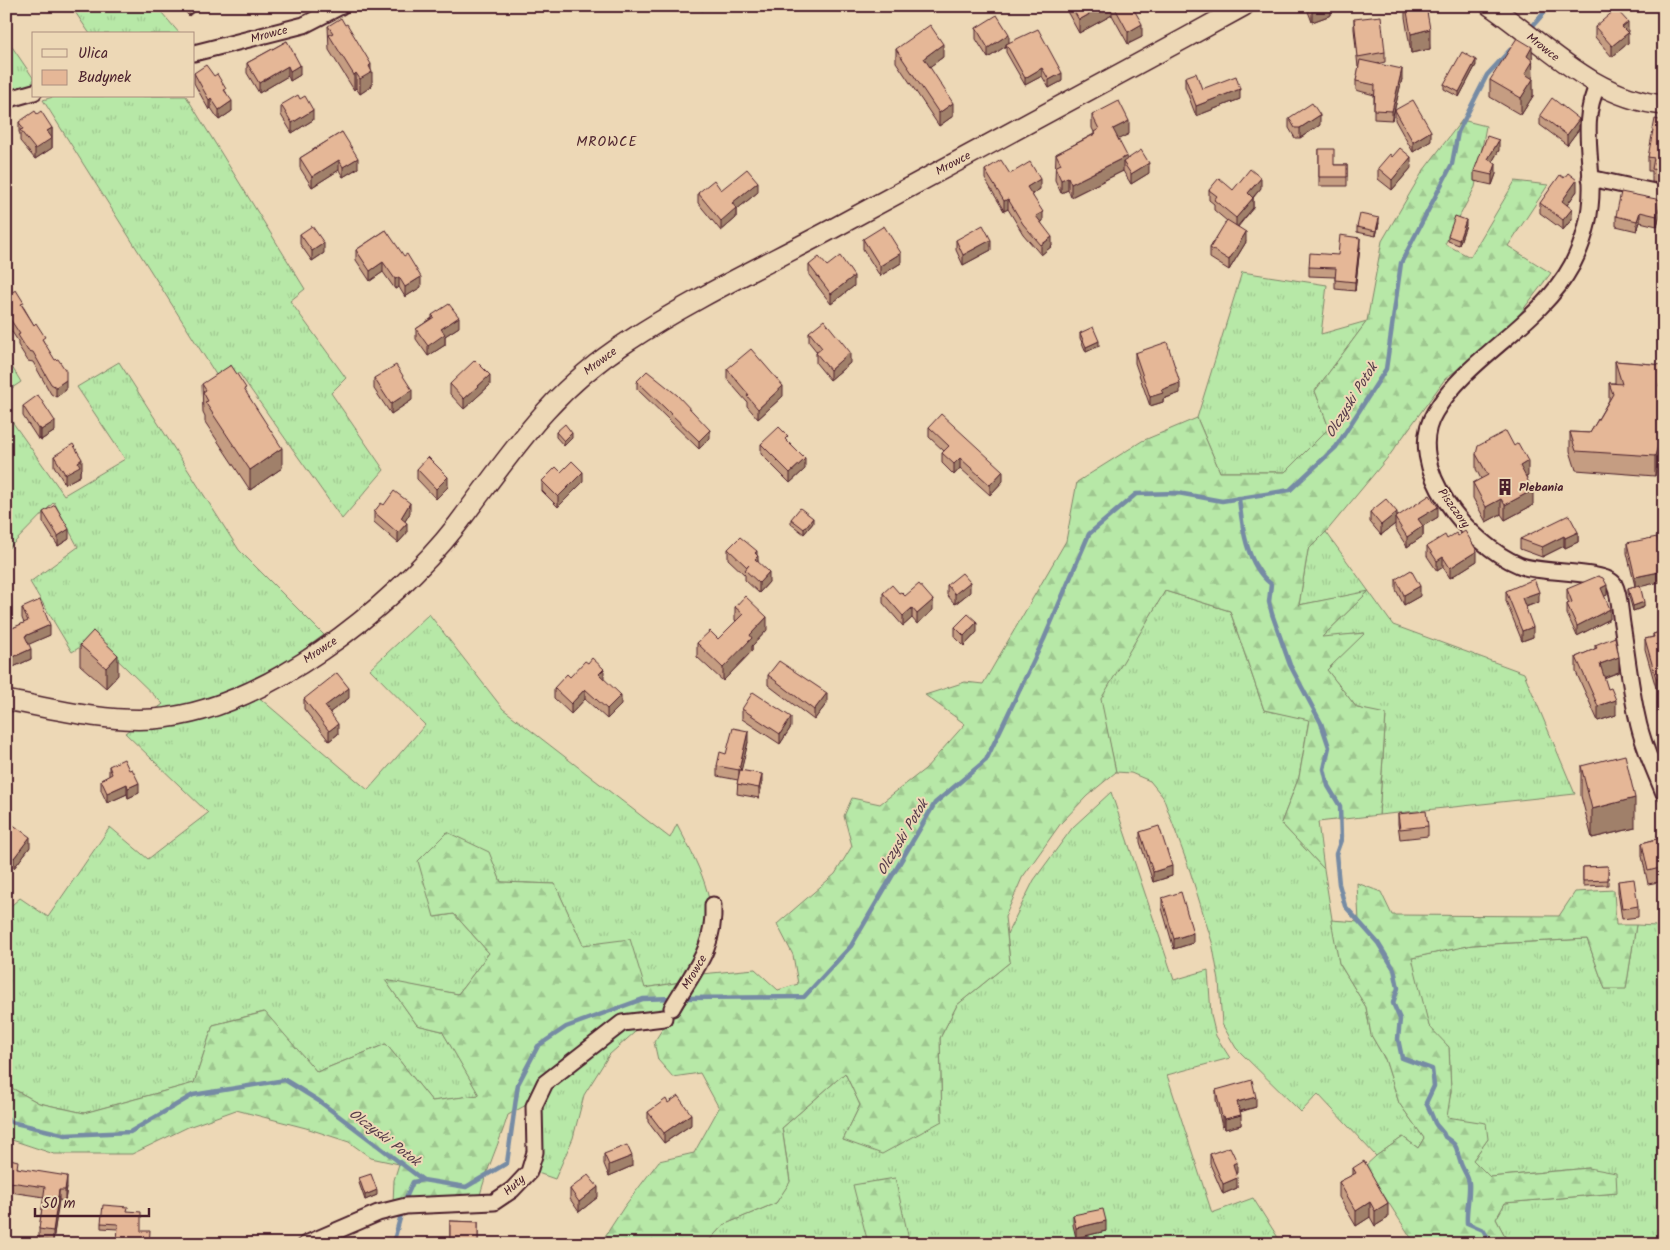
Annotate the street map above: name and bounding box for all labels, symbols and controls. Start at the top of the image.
street label: Mrowce [248,20,290,49]
street label: Mrowce [1522,28,1564,67]
legend [32,32,195,98]
text: Ulica [78,42,108,66]
text: Budynek [78,66,132,90]
district label: MROWCE [576,131,638,153]
street label: Mrowce [932,146,975,181]
street label: Mrowce [580,342,622,380]
water label: Olczyski Potok [1320,357,1385,442]
building icon: Plebania [1495,477,1515,497]
place label: Plebania [1519,478,1563,497]
street label: Piszczory [1433,484,1475,533]
street label: Mrowce [299,632,342,669]
water label: Olczyski Potok [872,793,935,879]
street label: Mrowce [677,951,713,993]
water label: Olczyski Potok [344,1104,427,1174]
street label: Huty [499,1170,530,1200]
scale bar [35,1185,149,1217]
text: 50 m [42,1192,76,1216]

